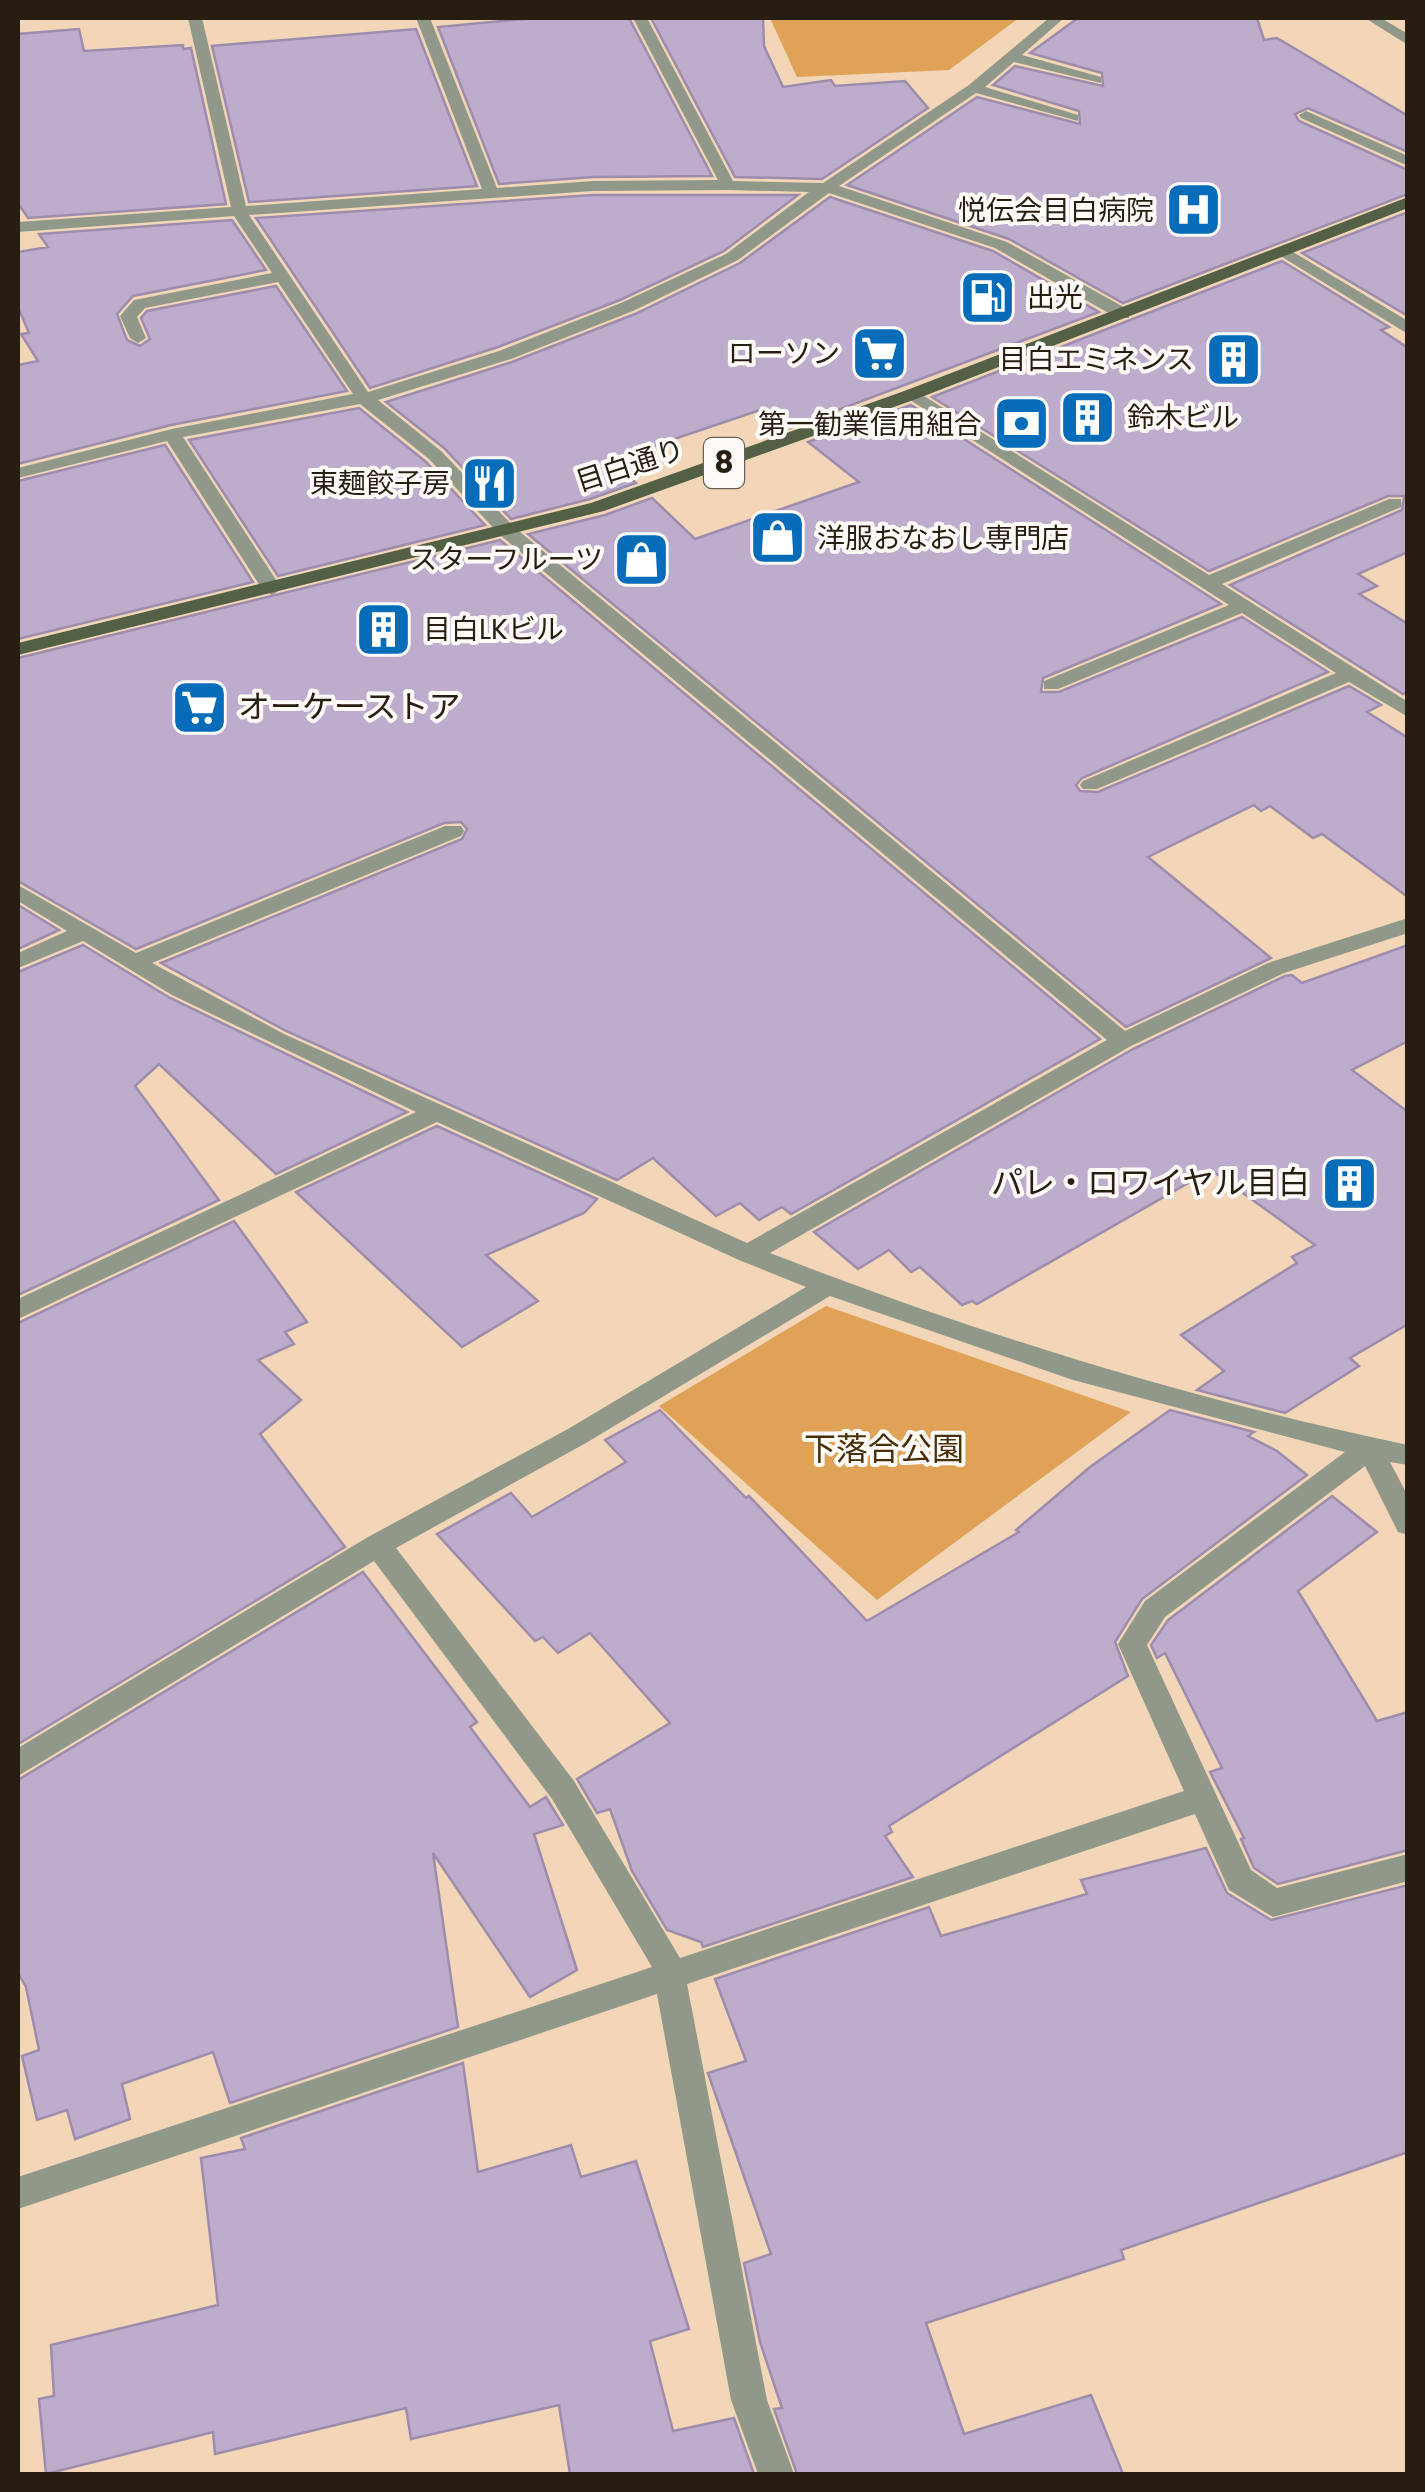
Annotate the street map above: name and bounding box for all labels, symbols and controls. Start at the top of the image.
hospital icon: 悦伝会目白病院 [1163,180,1223,240]
place label: 悦伝会目白病院 [958,191,1154,230]
fuel station icon: 出光 [958,267,1018,327]
place label: 出光 [1027,278,1083,317]
supermarket icon: ローソン [849,323,909,383]
building icon: 目白エミネンス [1203,329,1263,389]
place label: ローソン [728,334,840,373]
place label: 目白エミネンス [999,340,1194,379]
building icon: 鈴木ビル [1058,387,1118,447]
bank icon: 第一勧業信用組合 [991,394,1051,454]
place label: 鈴木ビル [1127,398,1239,437]
place label: 第一勧業信用組合 [758,405,982,444]
street label: 目白通り [571,430,689,501]
road number: 8 [704,438,744,488]
restaurant icon: 東麺餃子房 [459,453,519,513]
place label: 東麺餃子房 [310,464,450,503]
shop icon: 洋服おなおし専門店 [748,508,808,568]
place label: 洋服おなおし専門店 [817,519,1069,558]
shop icon: スターフルーツ [612,529,672,589]
place label: スターフルーツ [409,540,603,579]
building icon: 目白LKビル [354,599,414,659]
place label: 目白LKビル [423,610,564,649]
supermarket icon: オーケーストア [169,677,229,737]
place label: オーケーストア [238,684,460,729]
building icon: パレ・ロワイヤル目白 [1319,1153,1379,1213]
place label: パレ・ロワイヤル目白 [991,1160,1310,1205]
park label: 下落合公園 [804,1426,964,1471]

